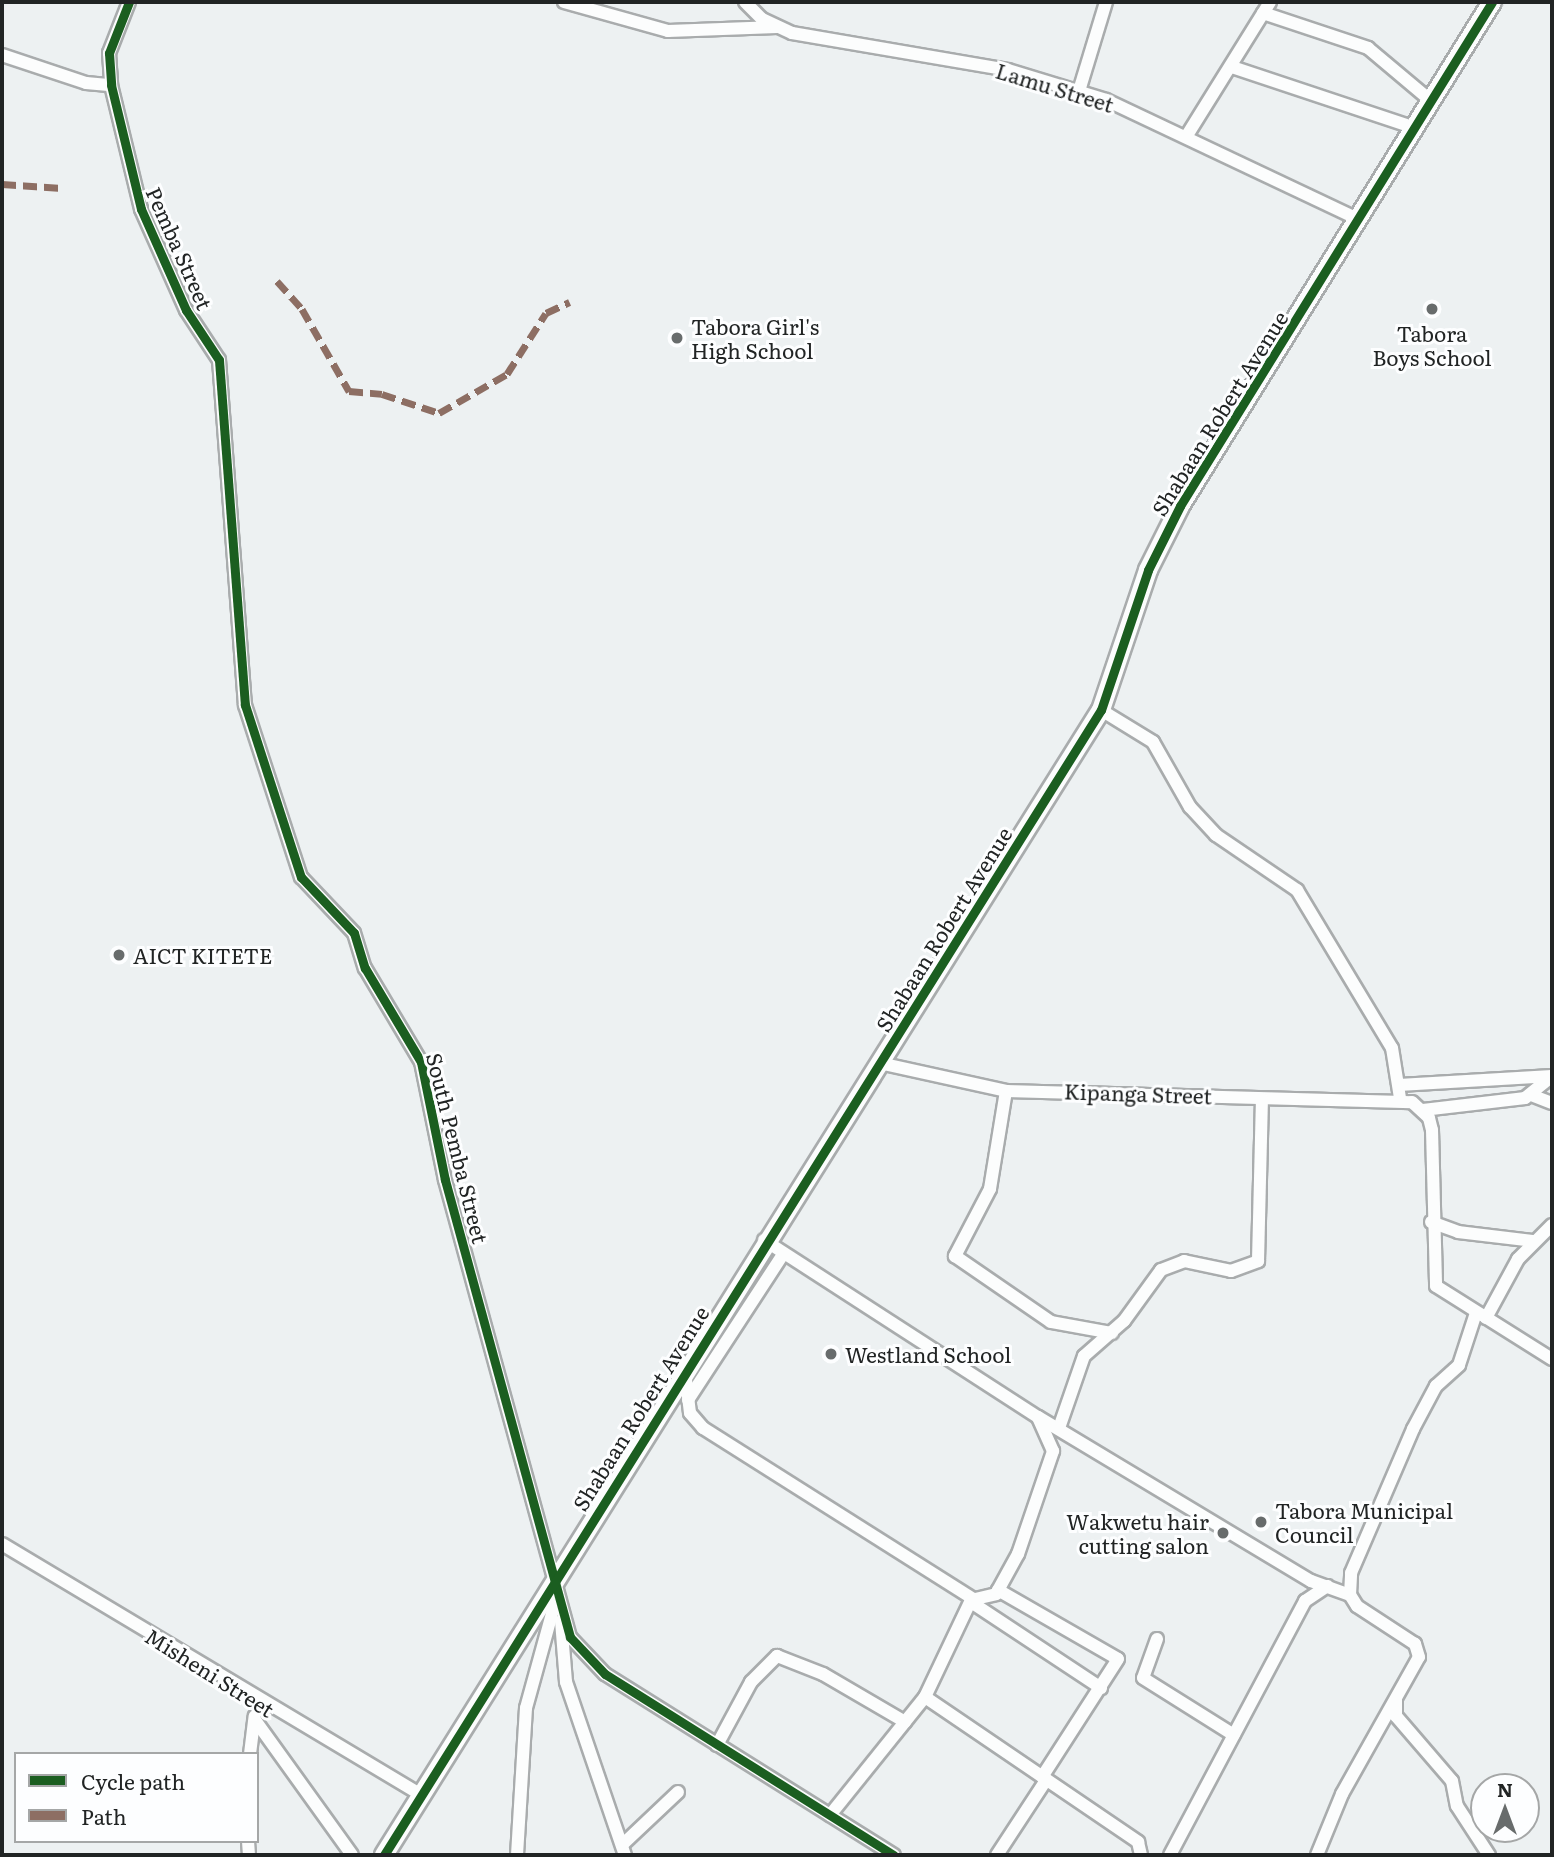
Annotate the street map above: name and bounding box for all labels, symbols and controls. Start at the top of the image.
street label: Lamu Street [993,57,1117,117]
street label: Pemba Street [142,183,218,313]
marker: Tabora Boys School [1424,301,1440,317]
street label: Shabaan Robert Avenue [1146,306,1292,520]
place label: Tabora Girl's High School [691,313,819,363]
place label: Tabora Boys School [1372,320,1492,370]
marker: Tabora Girl's High School [669,330,685,346]
street label: Shabaan Robert Avenue [870,822,1016,1036]
place label: AICT KITETE [133,942,272,968]
marker: AICT KITETE [111,947,127,963]
street label: South Pemba Street [422,1050,494,1246]
street label: Kipanga Street [1064,1078,1212,1108]
street label: Shabaan Robert Avenue [567,1301,713,1515]
place label: Westland School [845,1341,1011,1367]
marker: Westland School [823,1346,839,1362]
place label: Tabora Municipal Council [1275,1497,1453,1547]
place label: Wakwetu hair cutting salon [1066,1508,1209,1558]
marker: Tabora Municipal Council [1253,1514,1269,1530]
marker: Wakwetu hair cutting salon [1215,1525,1231,1541]
street label: Misheni Street [141,1622,279,1722]
legend [14,1752,259,1843]
text: Cycle path [81,1765,185,1796]
north arrow [1470,1773,1540,1843]
text: N [1497,1775,1513,1803]
text: Path [81,1800,127,1831]

